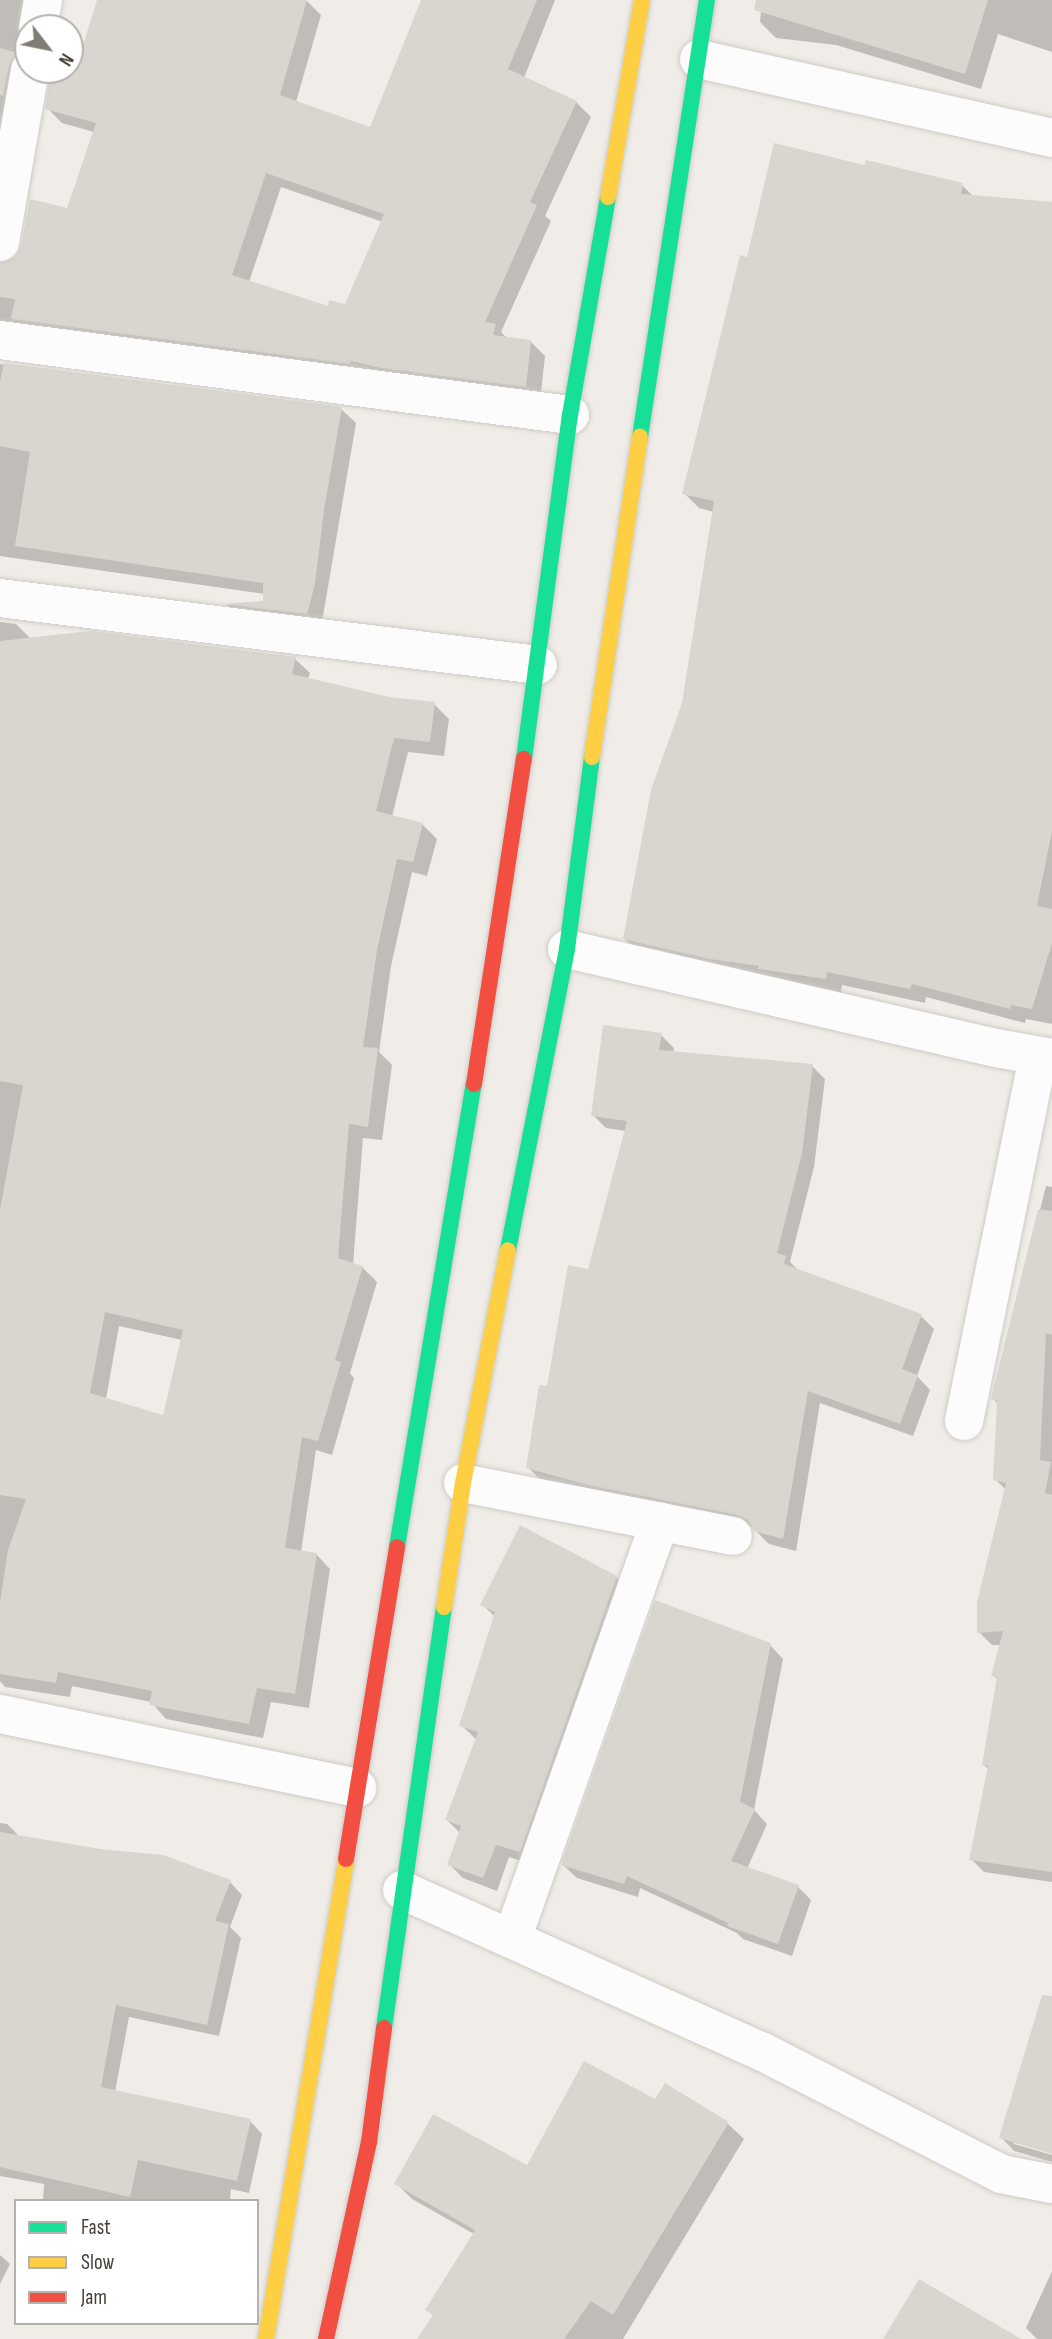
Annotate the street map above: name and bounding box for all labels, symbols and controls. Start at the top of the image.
north arrow [14,14,84,84]
text: N [53,49,78,70]
legend [14,2199,259,2325]
text: Fast [81,2215,111,2240]
text: Slow [81,2250,114,2275]
text: Jam [81,2285,107,2310]

